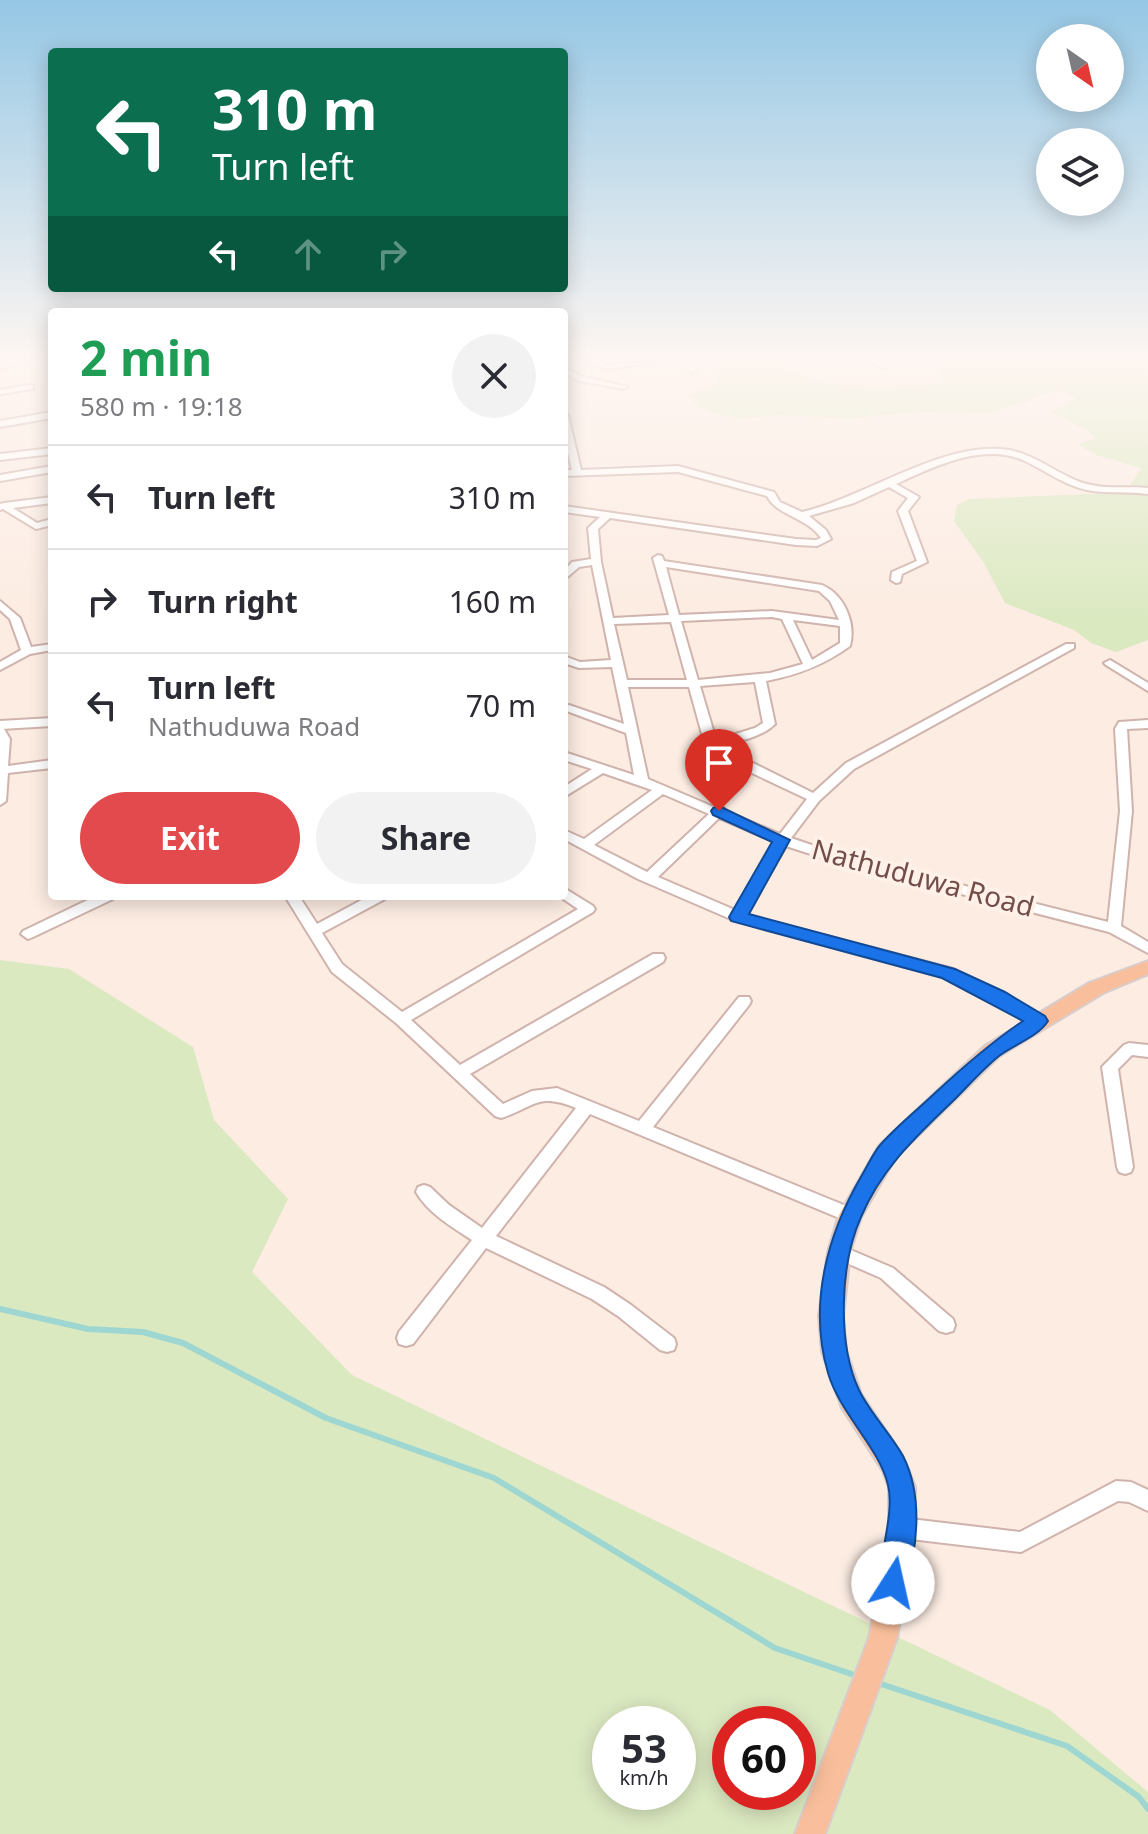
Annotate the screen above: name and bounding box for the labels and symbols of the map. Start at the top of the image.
north arrow [1036,24,1124,112]
pin [685,729,753,811]
street label: Nathuduwa Road [808,829,1039,925]
position arrow [851,1541,935,1625]
speed limit sign: 60 [712,1706,816,1810]

